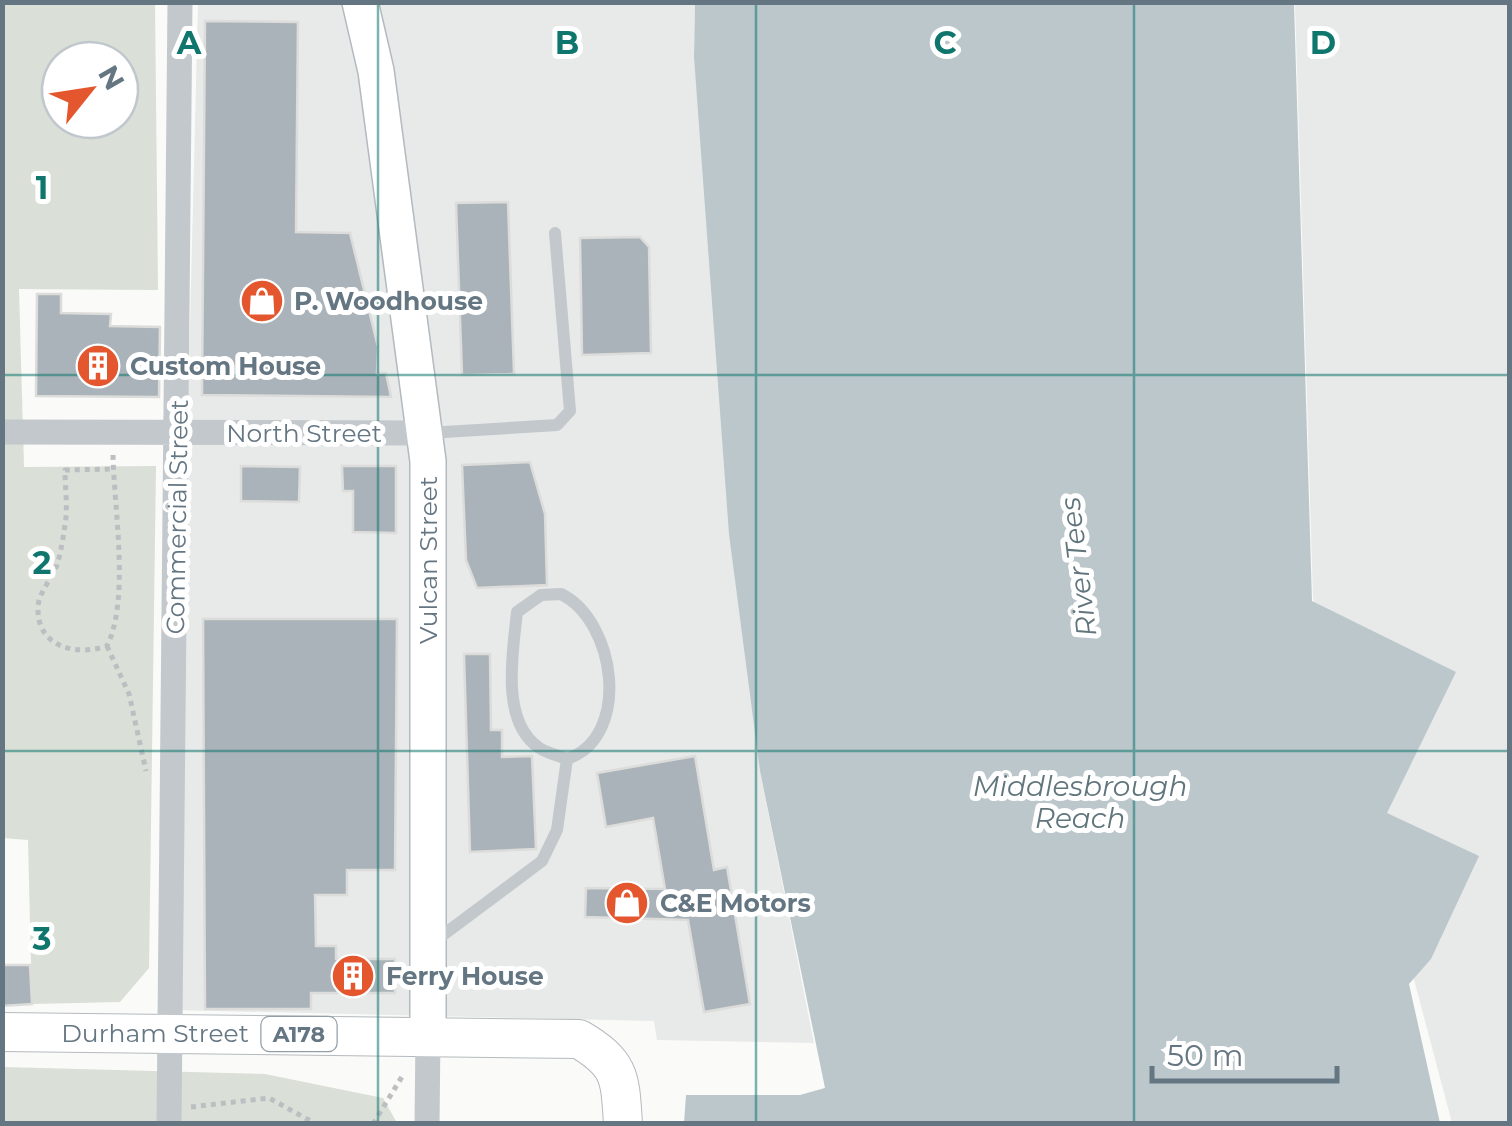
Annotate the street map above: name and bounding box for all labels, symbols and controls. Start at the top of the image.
text: A [176,23,202,62]
text: B [555,23,579,62]
text: C [933,23,957,62]
text: D [1310,23,1336,62]
north arrow [40,40,140,140]
text: N [91,59,132,96]
text: 1 [36,168,48,207]
shop icon: P. Woodhouse [239,278,285,324]
place label: P. Woodhouse [294,286,483,316]
building icon: Custom House [75,343,121,389]
place label: Custom House [130,351,321,381]
street label: Commercial Street [160,399,194,635]
street label: North Street [226,418,382,448]
street label: Vulcan Street [413,476,443,644]
water label: River Tees [1053,495,1103,639]
text: 2 [33,543,51,582]
water label: Middlesbrough Reach [973,769,1187,835]
shop icon: C&E Motors [604,880,650,926]
place label: C&E Motors [660,888,811,918]
text: 3 [32,919,51,958]
building icon: Ferry House [330,953,376,999]
place label: Ferry House [386,961,544,991]
road number: A178 [262,1017,336,1051]
street label: Durham Street [61,1018,249,1048]
scale bar [1152,1021,1337,1083]
text: 50 m [1167,1037,1244,1074]

